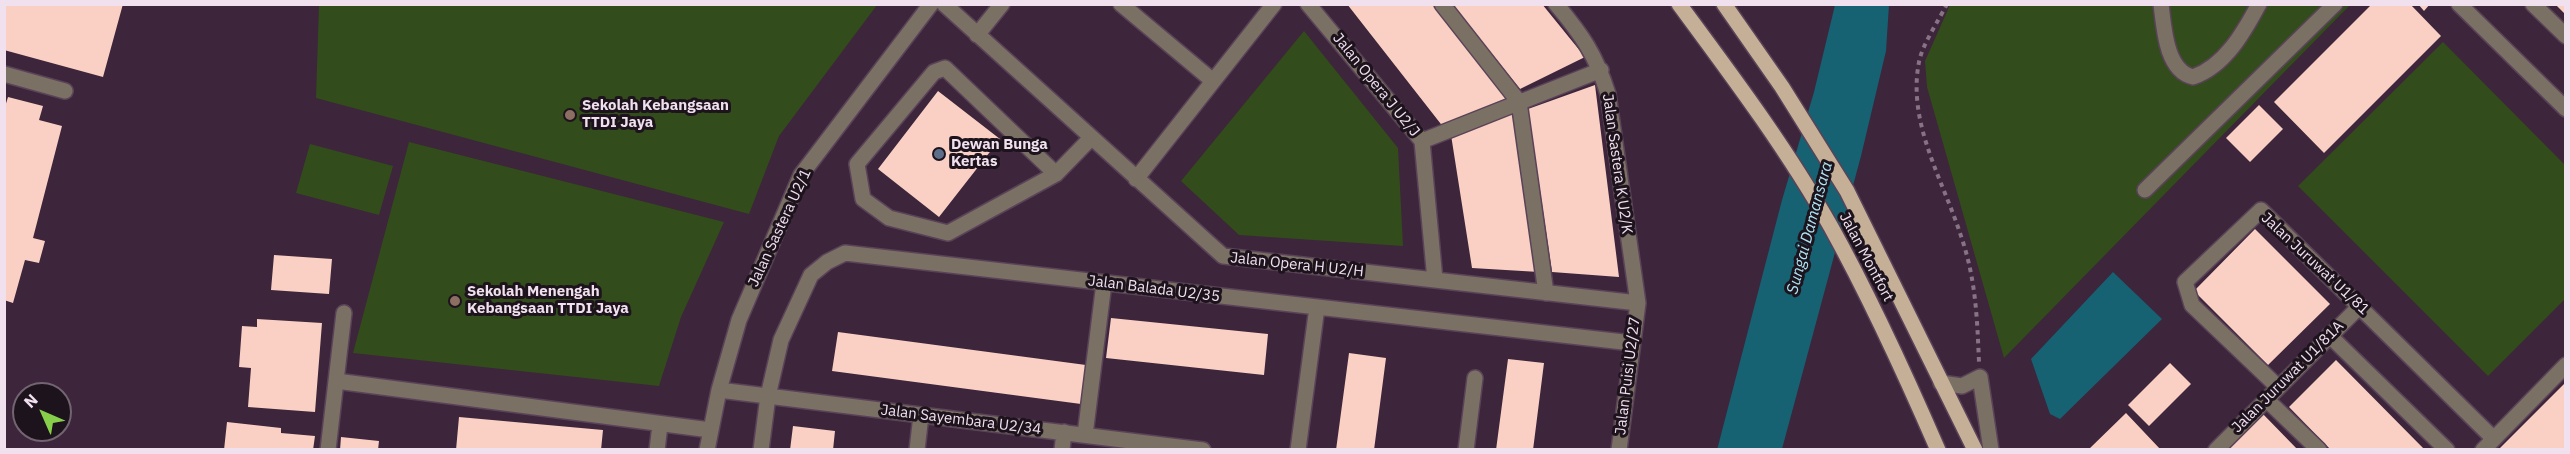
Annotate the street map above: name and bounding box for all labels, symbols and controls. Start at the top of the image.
street label: Jalan Opera J U2/J [1329,30,1423,140]
street label: Jalan Sastera K U2/K [1598,93,1636,235]
place label: Sekolah Kebangsaan TTDI Jaya [582,97,729,132]
marker: Sekolah Kebangsaan TTDI Jaya [563,108,577,122]
place label: Dewan Bunga Kertas [951,136,1048,171]
marker: Dewan Bunga Kertas [932,147,946,161]
water label: Sungai Damansara [1783,160,1837,296]
street label: Jalan Sastera U2/1 [745,166,815,290]
street label: Jalan Montfort [1835,209,1897,305]
street label: Jalan Juruwat U1/81 [2257,209,2373,319]
street label: Jalan Opera H U2/H [1229,249,1365,281]
street label: Jalan Balada U2/35 [1087,272,1221,306]
place label: Sekolah Menengah Kebangsaan TTDI Jaya [467,283,629,318]
marker: Sekolah Menengah Kebangsaan TTDI Jaya [448,294,462,308]
street label: Jalan Puisi U2/27 [1612,316,1644,436]
street label: Jalan Juruwat U1/81A [2228,317,2348,437]
north arrow [12,382,72,442]
text: N [20,390,42,412]
street label: Jalan Sayembara U2/34 [880,401,1042,439]

